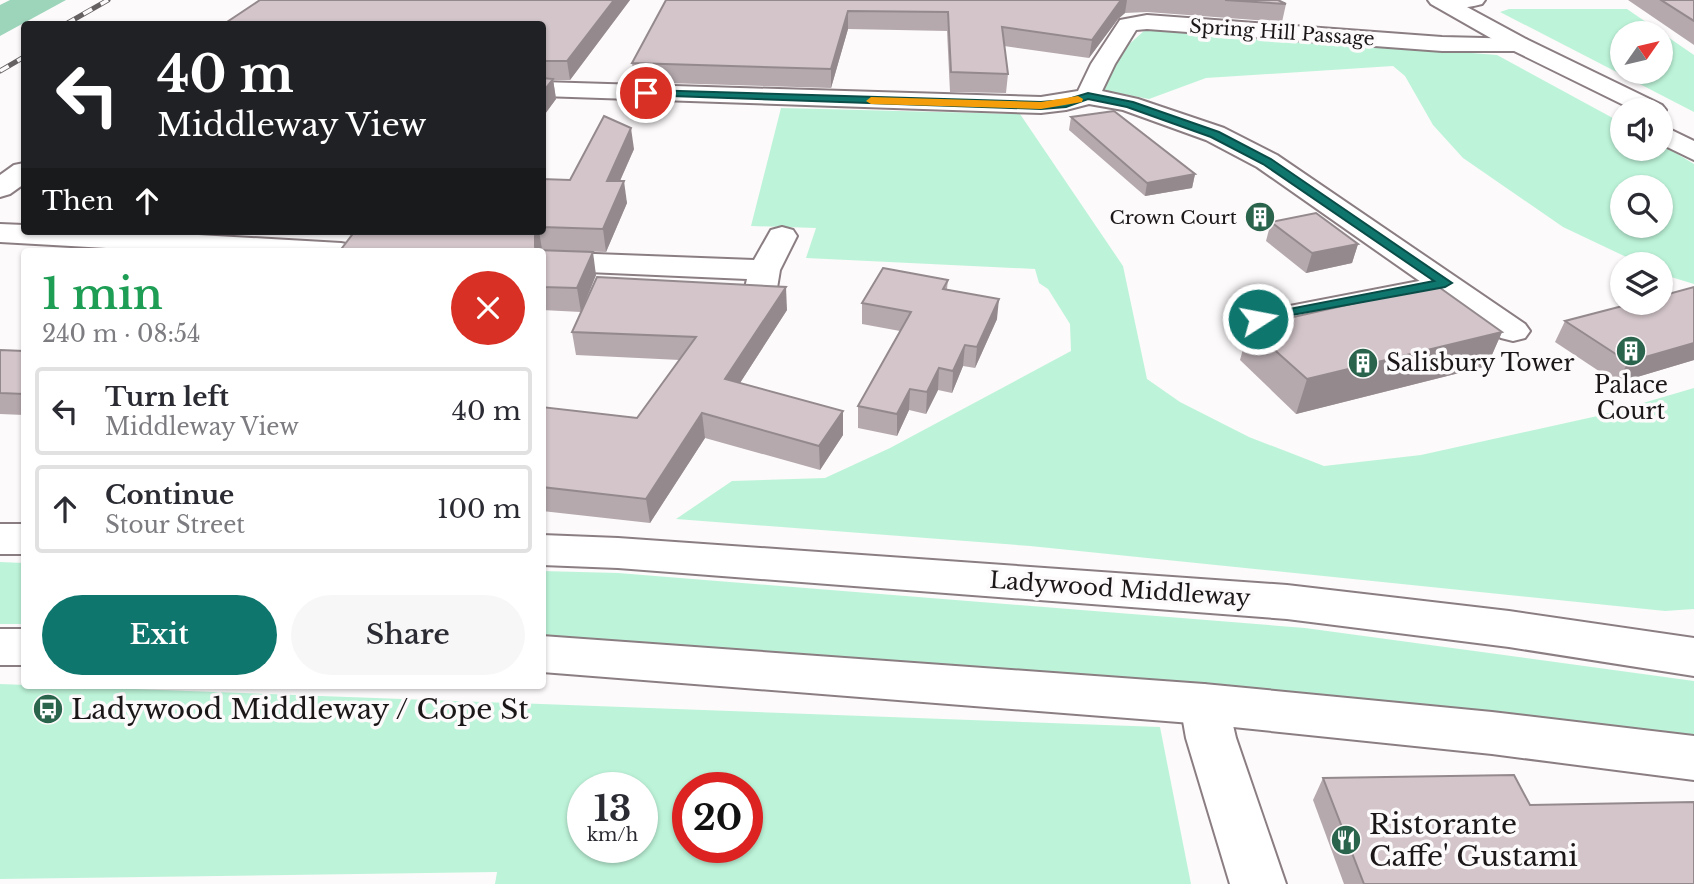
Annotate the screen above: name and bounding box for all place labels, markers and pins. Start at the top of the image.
pin [616,63,676,123]
building icon: Crown Court [1243,200,1277,234]
place label: Crown Court [1109,206,1238,229]
building icon: Palace Court [1614,334,1648,368]
building icon: Salisbury Tower [1346,346,1380,380]
place label: Salisbury Tower [1386,349,1575,377]
place label: Palace Court [1594,371,1668,425]
bus stop icon: Ladywood Middleway / Cope St [31,692,65,726]
place label: Ladywood Middleway / Cope St [71,692,529,727]
place label: Ristorante Caffe' Gustami [1369,807,1578,874]
restaurant icon: Ristorante Caffe' Gustami [1329,823,1363,857]

